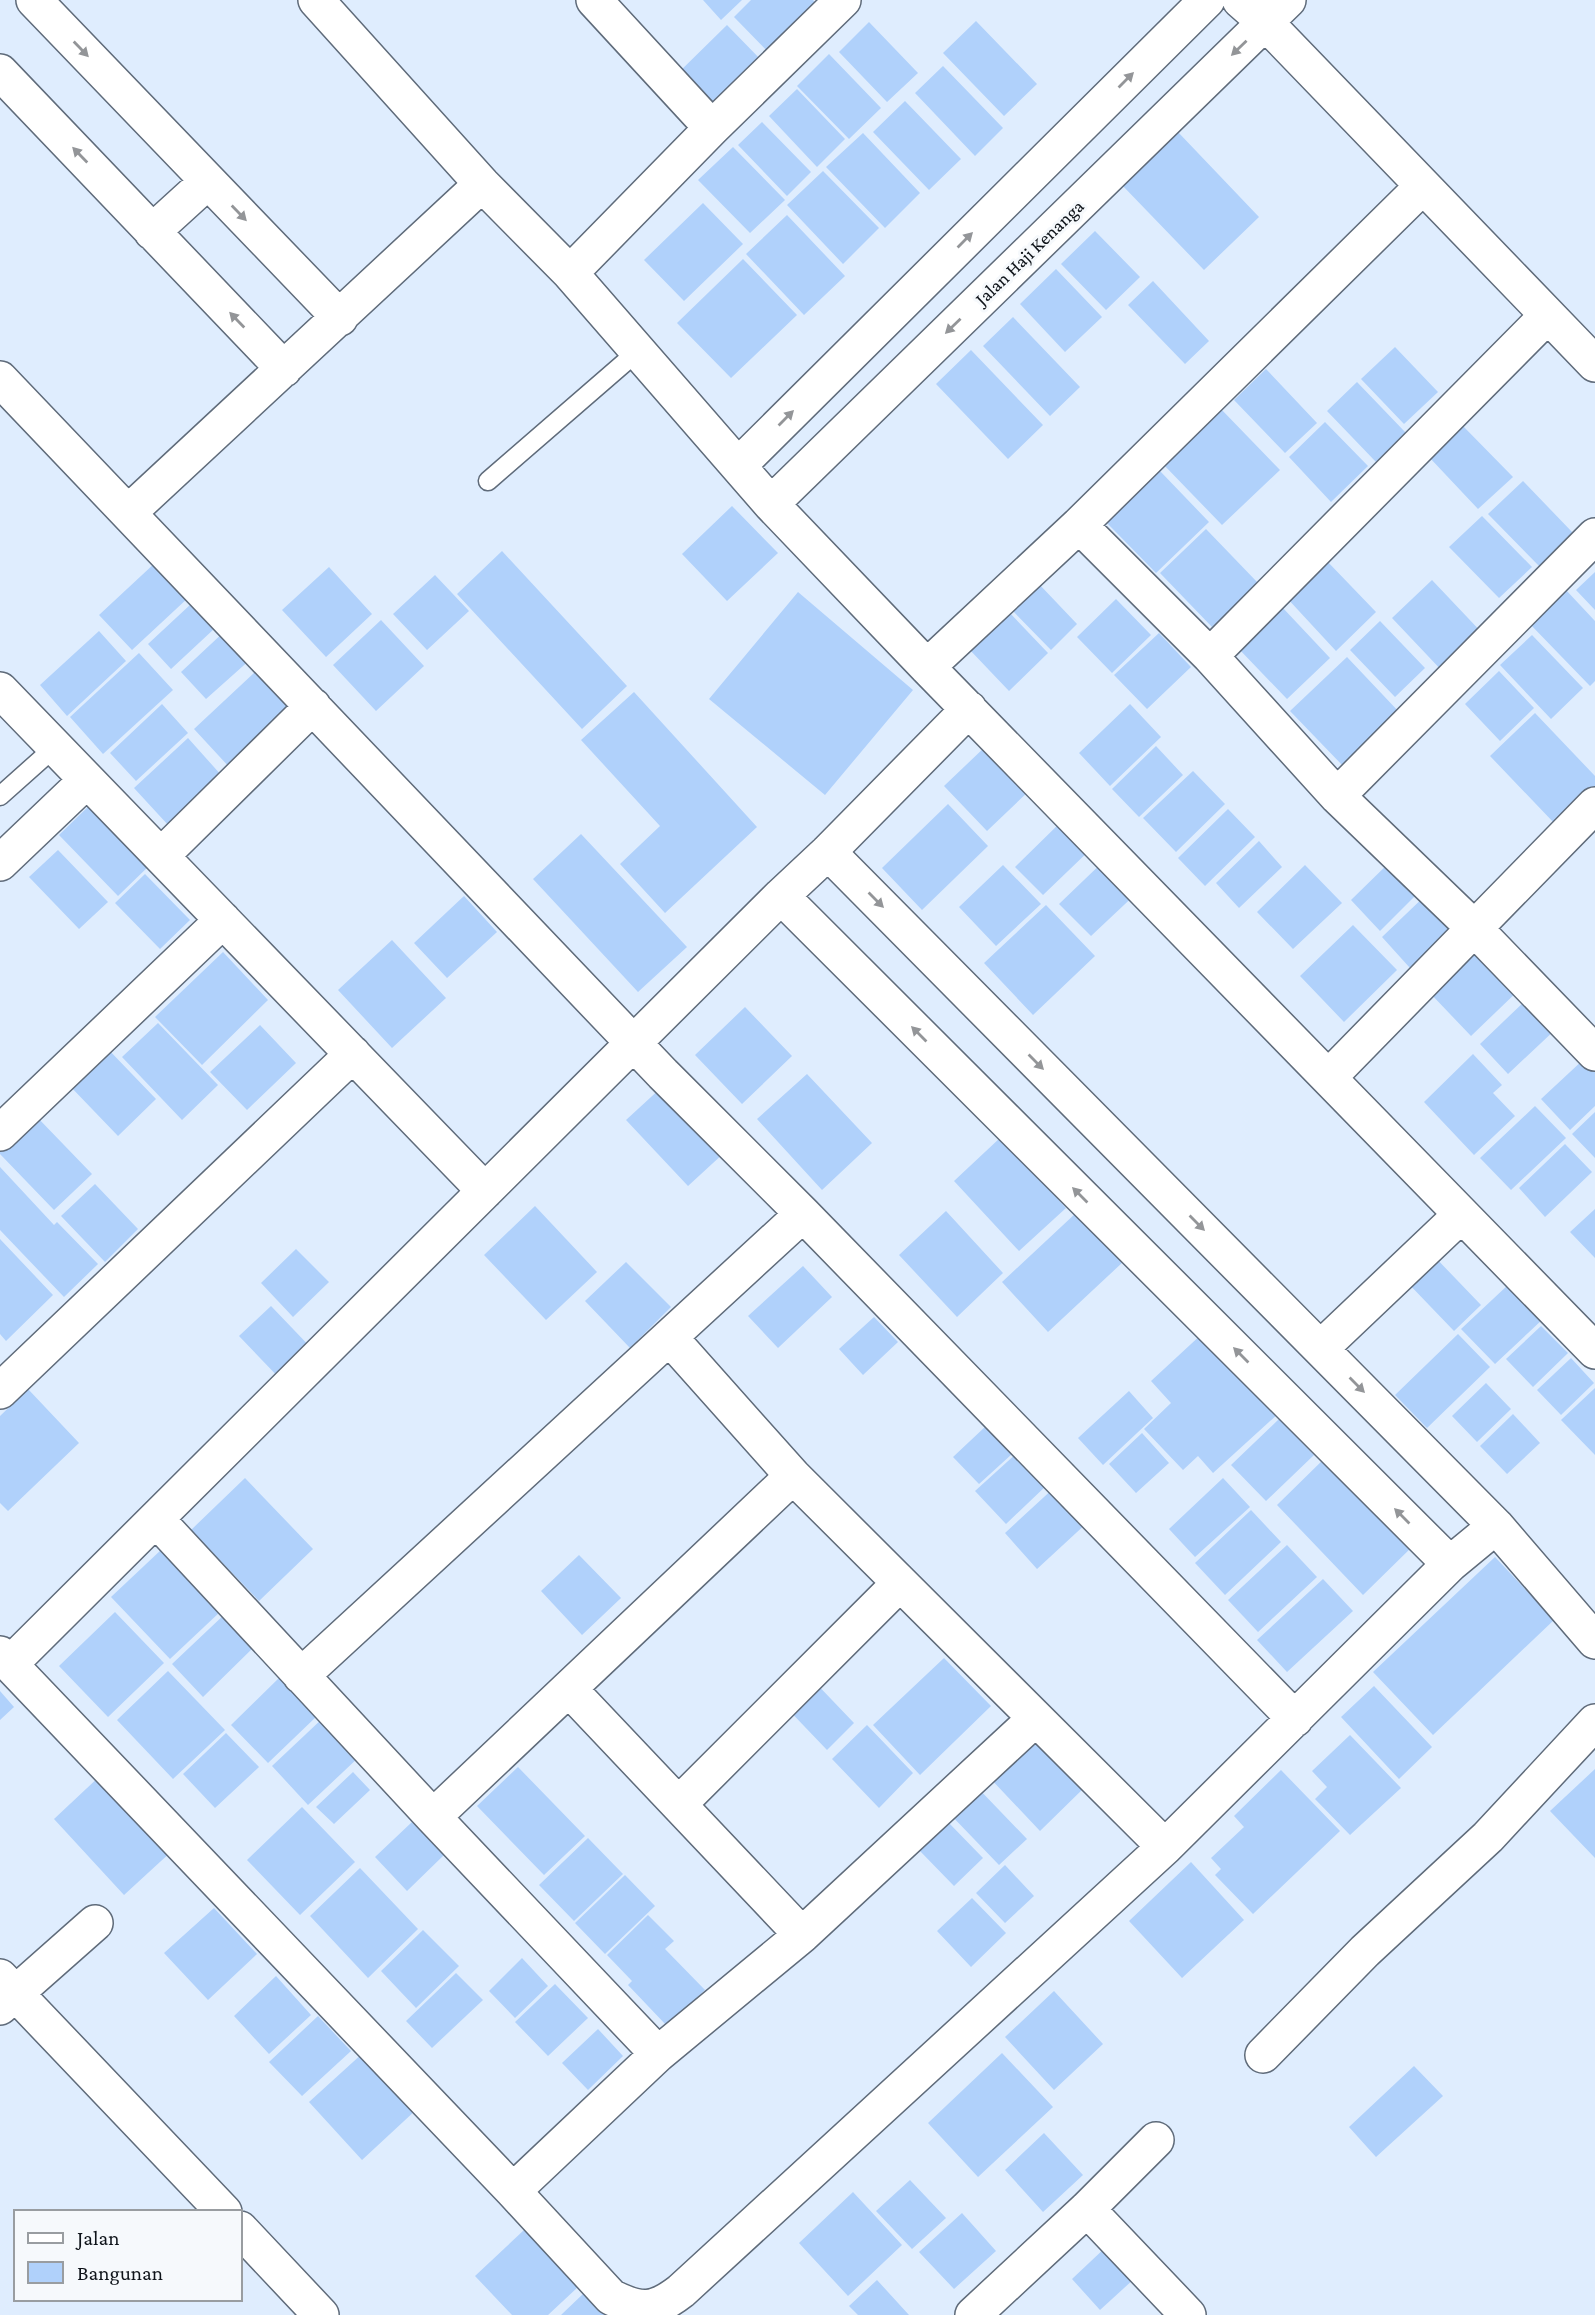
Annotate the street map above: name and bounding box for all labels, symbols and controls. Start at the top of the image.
one-way arrow [1231,39,1248,55]
one-way arrow [73,40,89,57]
one-way arrow [1118,72,1134,89]
one-way arrow [72,147,88,164]
street label: Jalan Haji Kenanga [969,195,1089,312]
one-way arrow [230,205,247,222]
one-way arrow [956,233,973,249]
one-way arrow [229,312,245,329]
one-way arrow [945,318,962,334]
one-way arrow [777,410,794,426]
one-way arrow [868,891,884,908]
one-way arrow [910,1025,927,1042]
one-way arrow [1028,1053,1045,1070]
one-way arrow [1071,1186,1088,1203]
one-way arrow [1188,1215,1205,1232]
one-way arrow [1232,1347,1249,1364]
one-way arrow [1348,1376,1364,1393]
one-way arrow [1394,1508,1410,1525]
legend [14,2210,242,2301]
text: Jalan [75,2226,119,2250]
text: Bangunan [77,2261,163,2285]

